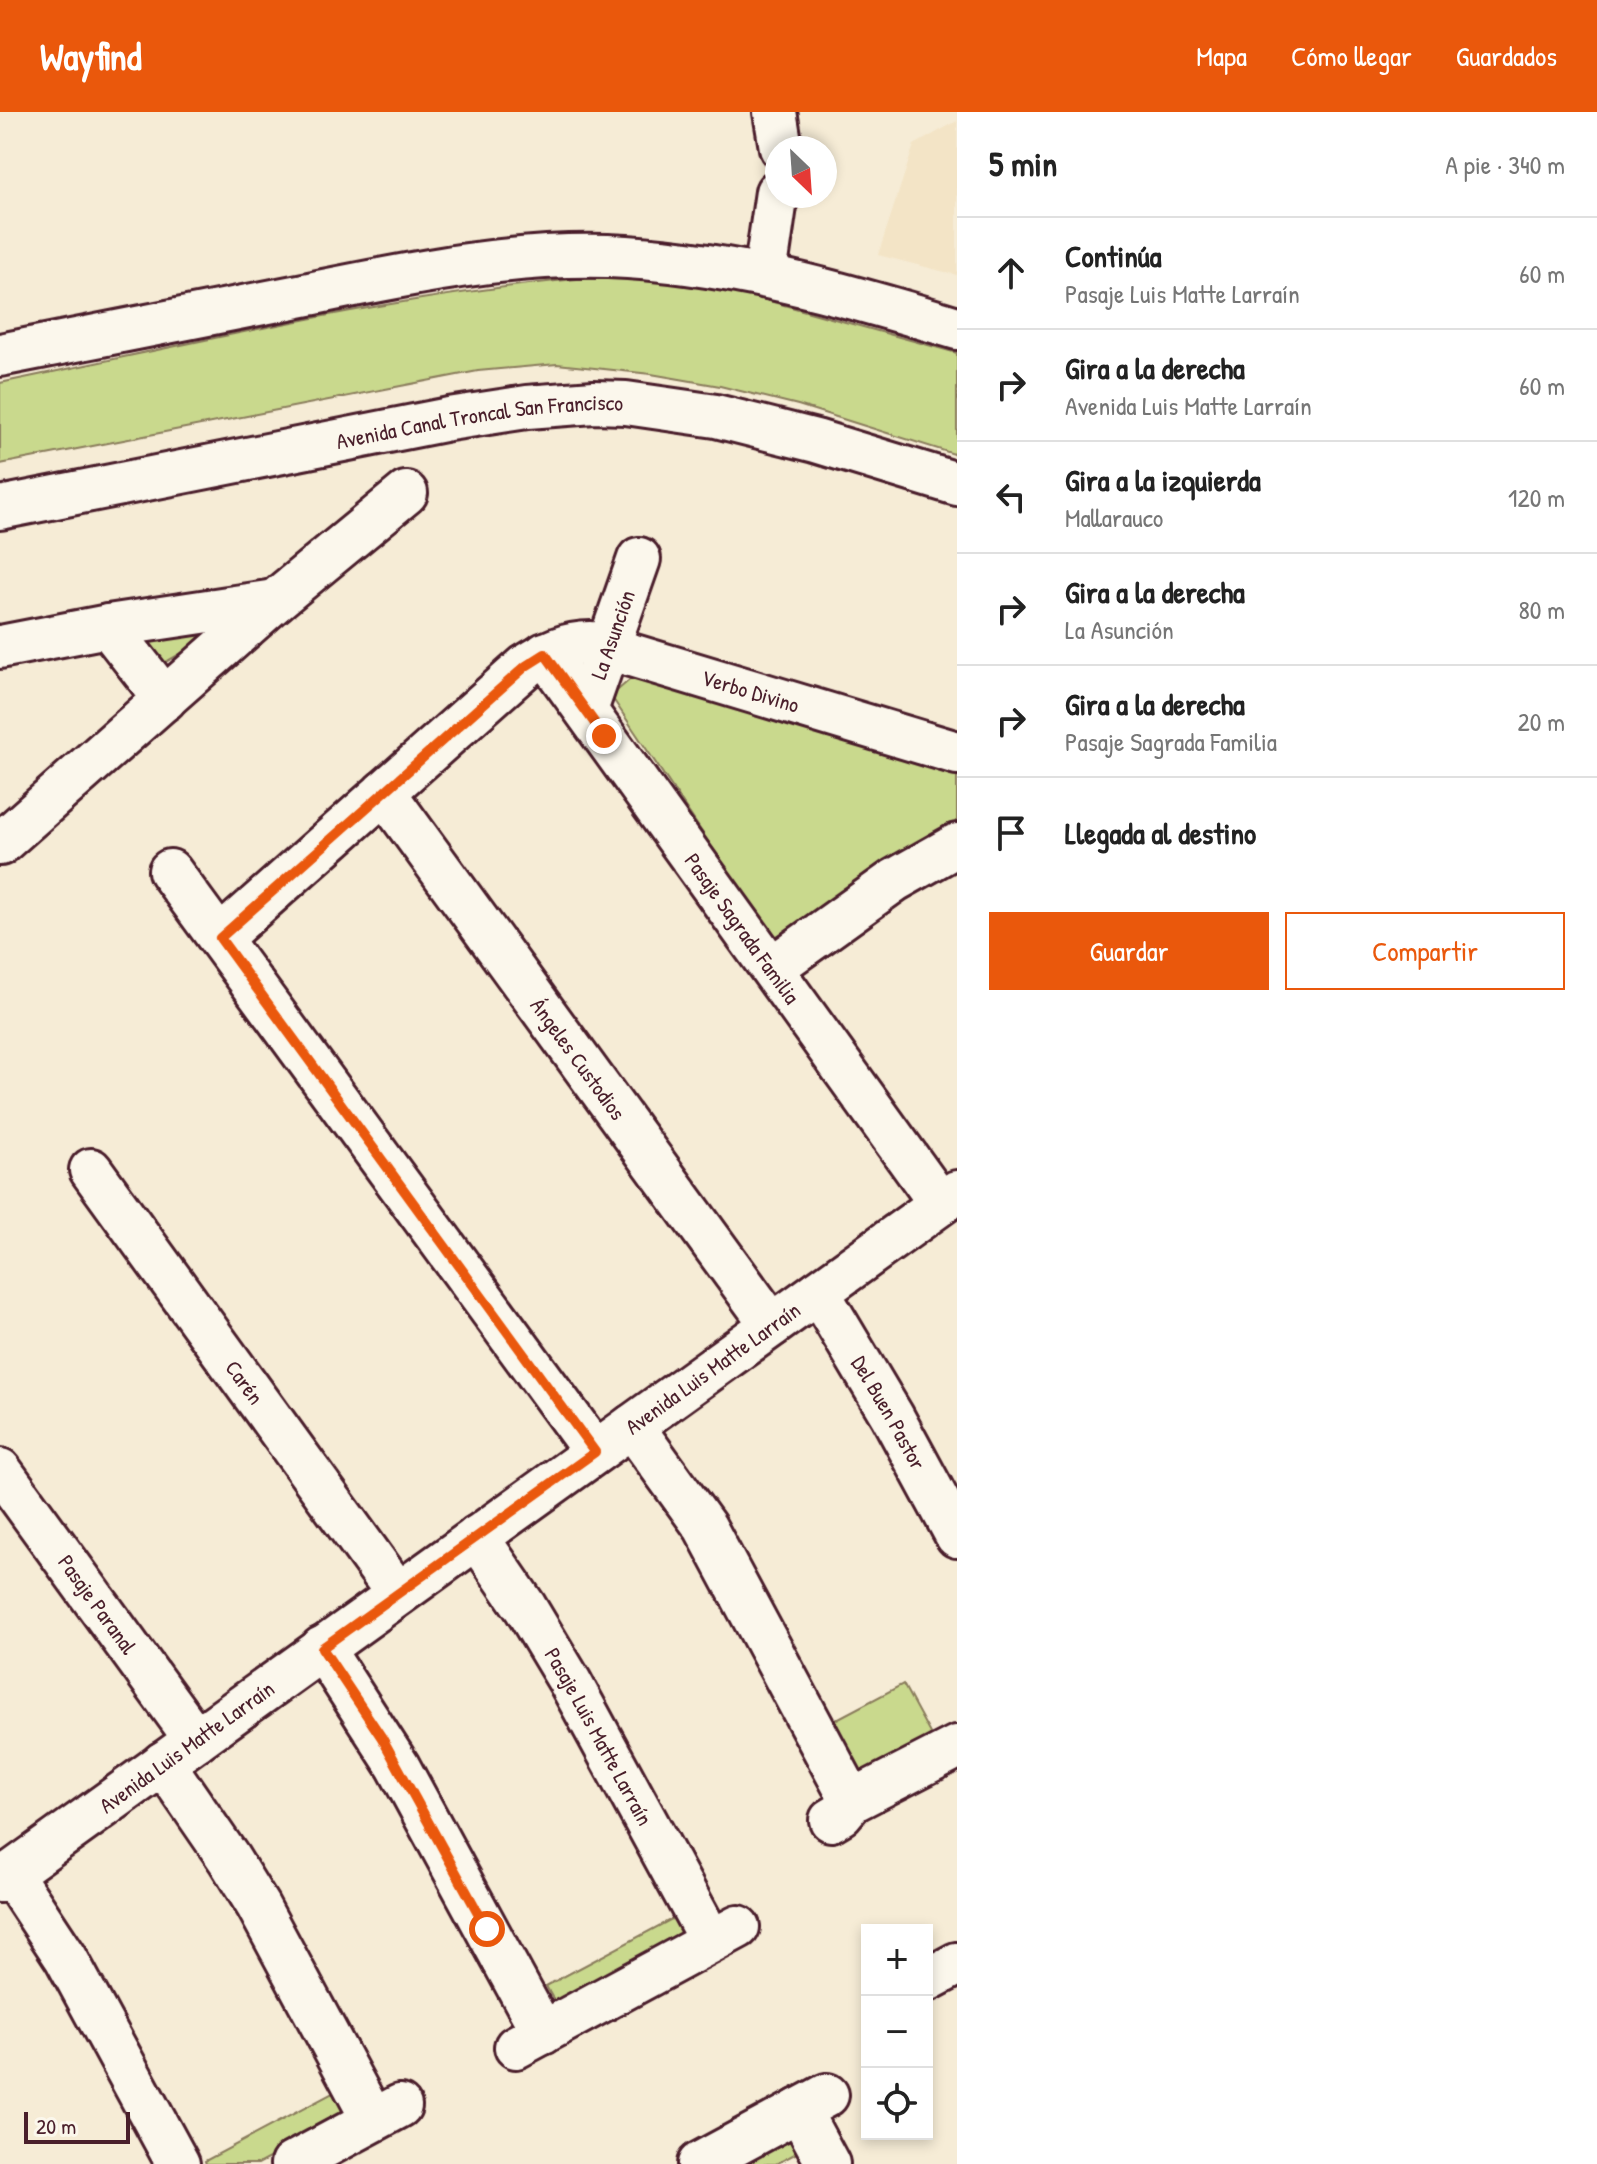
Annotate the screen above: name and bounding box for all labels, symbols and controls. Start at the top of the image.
text: Wayfind [40,30,142,82]
text: Mapa [1196,37,1247,75]
text: Cómo llegar [1291,37,1412,75]
text: Guardados [1456,37,1557,75]
north arrow [765,136,837,208]
text: 5 min [989,141,1057,187]
text: A pie · 340 m [1445,147,1565,182]
text: Continúa [1065,236,1161,276]
icon: ahead [989,251,1033,295]
text: 60 m [1519,256,1565,291]
text: Pasaje Luis Matte Larraín [1065,276,1300,311]
text: Gira a la derecha [1065,348,1245,388]
icon: right [989,363,1033,407]
text: 60 m [1519,368,1565,403]
street label: Avenida Canal Troncal San Francisco [334,387,624,456]
text: Avenida Luis Matte Larraín [1065,388,1312,423]
text: Gira a la izquierda [1065,460,1261,500]
icon: left [989,475,1033,519]
text: 120 m [1508,480,1565,515]
text: Mallarauco [1065,500,1163,535]
text: Gira a la derecha [1065,572,1245,612]
street label: La Asunción [583,586,642,683]
icon: right [989,587,1033,631]
text: 80 m [1518,592,1565,627]
text: La Asunción [1065,612,1174,647]
street label: Verbo Divino [698,662,803,720]
text: Gira a la derecha [1065,684,1245,724]
icon: right [989,699,1033,743]
text: 20 m [1518,704,1565,739]
route end [586,718,622,754]
text: Pasaje Sagrada Familia [1065,724,1277,759]
icon: arrive [989,811,1033,855]
text: Llegada al destino [1065,813,1256,853]
street label: Pasaje Sagrada Familia [678,847,807,1010]
button: Guardar [989,912,1269,990]
button: Compartir [1285,912,1565,990]
street label: Ángeles Custodios [524,992,633,1126]
street label: Avenida Luis Matte Larraín [619,1295,806,1441]
street label: Del Buen Pastor [844,1350,933,1475]
street label: Carén [218,1354,271,1410]
street label: Pasaje Paranal [51,1549,144,1660]
street label: Pasaje Luis Matte Larraín [538,1642,660,1831]
street label: Avenida Luis Matte Larraín [93,1673,280,1820]
route start [469,1911,505,1947]
map controls [861,1924,933,2140]
button: + [861,1924,933,1996]
button: − [861,1996,933,2068]
button: locate [861,2068,933,2140]
scale bar [24,2108,130,2144]
text: 20 m [36,2111,76,2141]

